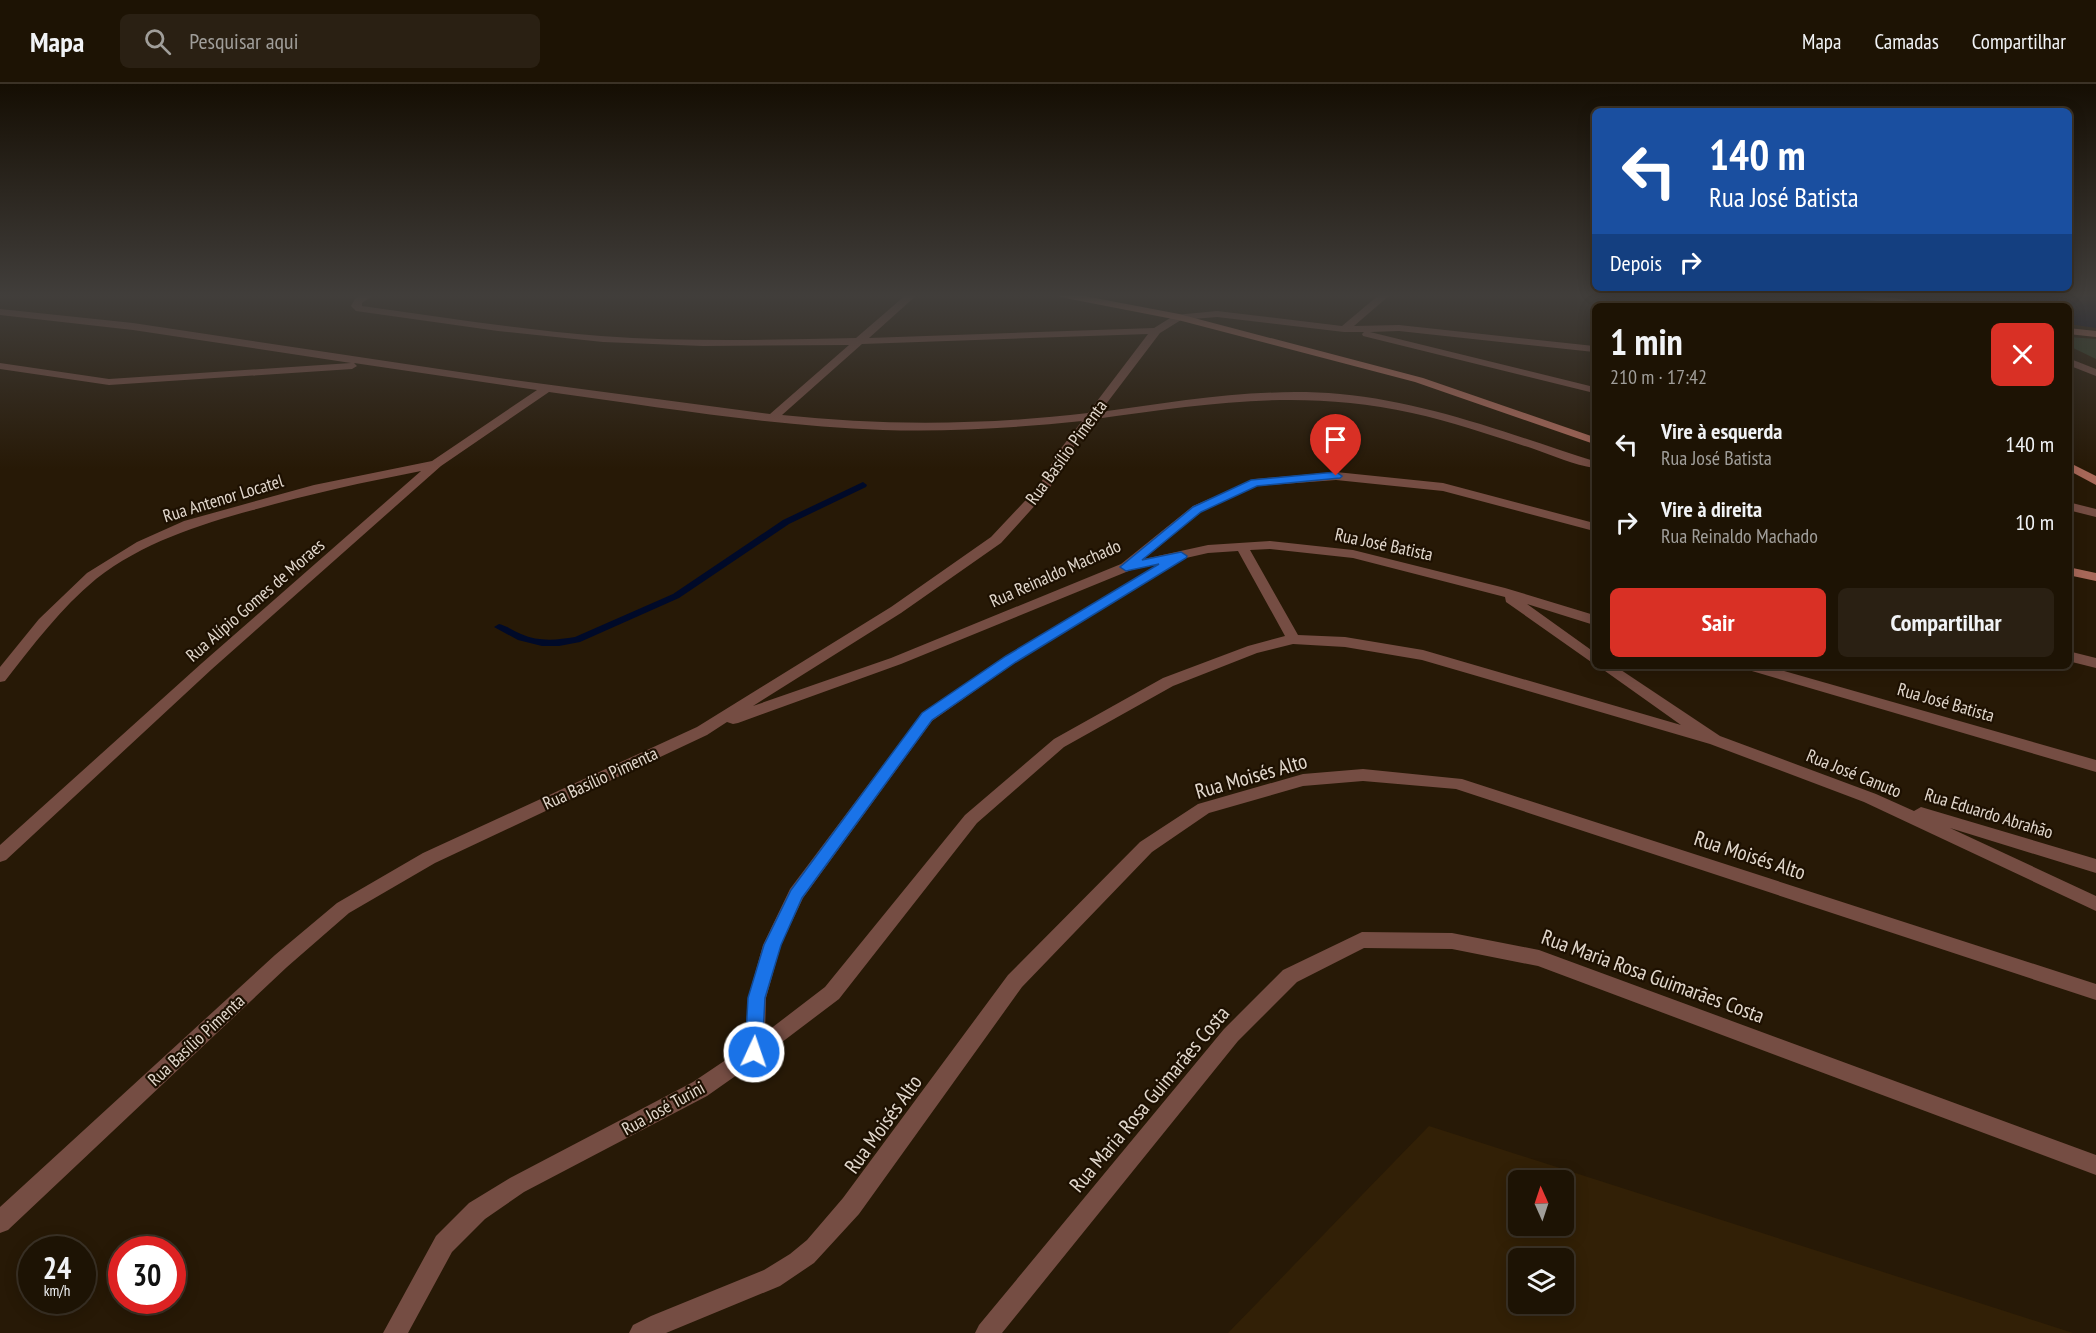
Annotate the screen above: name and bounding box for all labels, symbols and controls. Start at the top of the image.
search box [120,14,540,68]
text: Mapa [30,23,84,60]
icon: search [141,25,174,58]
text: Pesquisar aqui [189,27,298,55]
text: Mapa [1802,28,1841,55]
text: Camadas [1874,28,1939,55]
text: Compartilhar [1972,28,2066,55]
text: 140 m [1709,127,1806,182]
icon: left [1610,132,1688,210]
text: Rua José Batista [1709,180,1859,214]
icon: right [1674,246,1707,279]
text: Depois [1610,249,1662,277]
text: 1 min [1610,318,1683,365]
button: close [1991,323,2054,386]
text: 210 m · 17:42 [1610,364,1707,390]
street label: Rua Basílio Pimenta [1020,395,1112,509]
pin [1310,414,1361,476]
text: Vire à esquerda [1661,417,1782,445]
icon: arrive [1319,423,1352,456]
icon: left [1610,428,1643,461]
text: 140 m [2005,430,2054,458]
text: Rua José Batista [1661,445,1772,471]
street label: Rua Antenor Locatel [160,469,287,527]
text: Vire à direita [1661,495,1762,523]
icon: right [1610,506,1643,539]
text: 10 m [2015,508,2054,536]
street label: Rua José Batista [1333,522,1435,566]
text: Rua Reinaldo Machado [1661,523,1818,549]
street label: Rua Alípio Gomes de Moraes [181,533,329,667]
street label: Rua Reinaldo Machado [986,534,1124,612]
button: Sair [1610,588,1826,657]
button: Compartilhar [1838,588,2054,657]
street label: Rua José Batista [1895,677,1997,727]
street label: Rua Basílio Pimenta [539,741,661,815]
street label: Rua José Canuto [1803,744,1905,803]
street label: Rua Moisés Alto [1192,747,1310,805]
street label: Rua Eduardo Abrahão [1922,783,2056,844]
street label: Rua Moisés Alto [1691,824,1809,886]
street label: Rua Maria Rosa Guimarães Costa [1538,923,1768,1029]
street label: Rua Basílio Pimenta [143,989,249,1091]
street label: Rua Maria Rosa Guimarães Costa [1063,1000,1235,1198]
position arrow [722,1020,786,1084]
street label: Rua Moisés Alto [838,1069,928,1179]
street label: Rua José Turini [617,1076,709,1140]
north arrow [1508,1170,1574,1236]
map controls [1508,1170,1574,1314]
speed limit sign: 30 [108,1236,186,1314]
text: 24 [43,1248,71,1287]
button: layers [1508,1248,1574,1314]
text: km/h [44,1281,70,1300]

